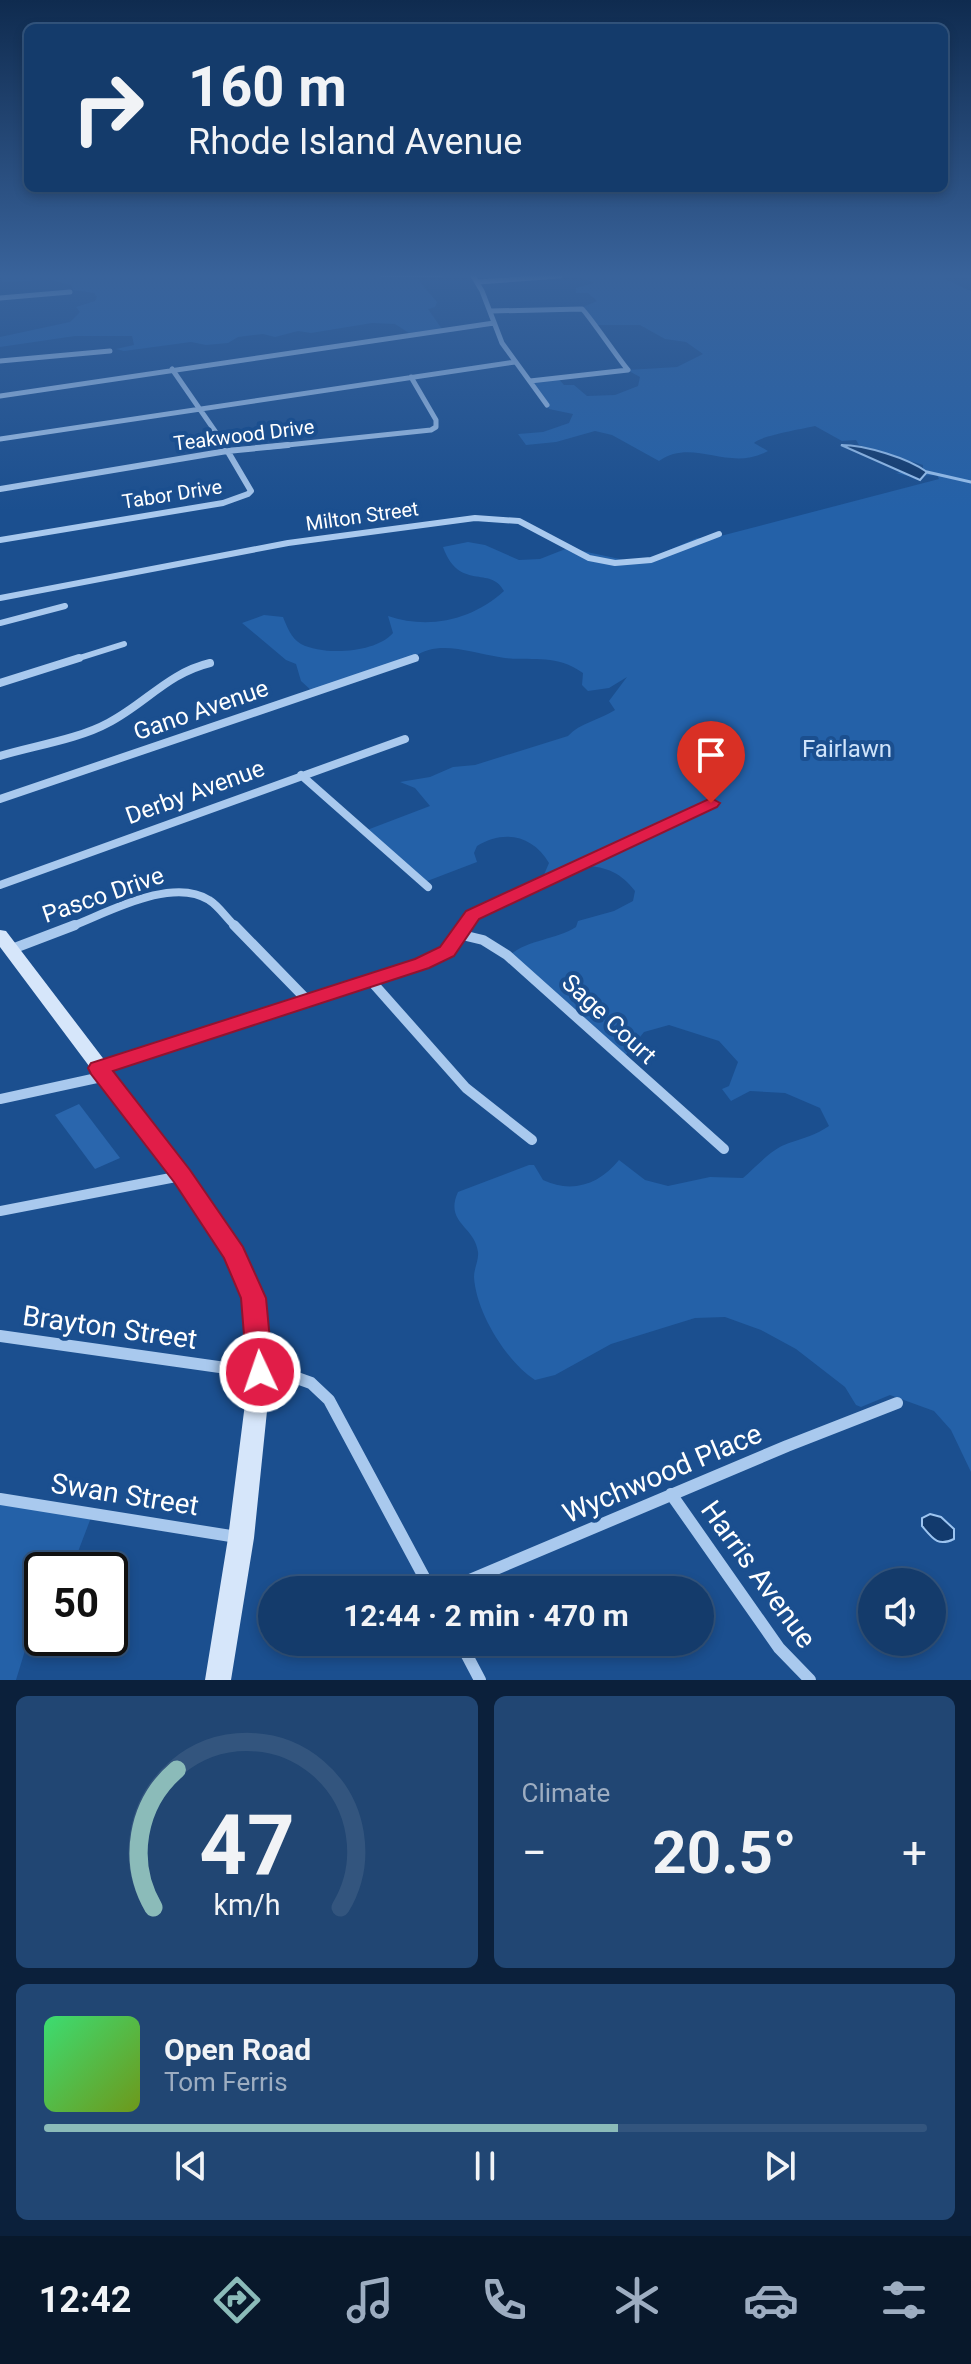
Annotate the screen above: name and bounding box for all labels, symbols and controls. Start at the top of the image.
text: 160 m [188,54,347,120]
icon: right [56,56,160,160]
text: Rhode Island Avenue [188,121,522,163]
street label: Teakwood Drive [172,414,316,456]
street label: Tabor Drive [120,474,224,514]
street label: Milton Street [304,496,420,536]
street label: Gano Avenue [130,674,272,746]
pin [677,721,745,803]
icon: arrive [689,733,733,777]
park label: Fairlawn [802,735,892,763]
street label: Derby Avenue [122,754,268,830]
street label: Pasco Drive [39,861,167,929]
street label: Sage Court [556,968,662,1070]
street label: Brayton Street [21,1299,199,1356]
position arrow [218,1330,302,1414]
street label: Wychwood Place [558,1417,767,1530]
street label: Swan Street [49,1467,201,1522]
street label: Harris Avenue [694,1494,823,1654]
speed limit sign: 50 [24,1552,128,1656]
map controls [858,1568,946,1656]
button: sound [858,1568,946,1656]
text: 12:44 · 2 min · 470 m [343,1598,629,1633]
text: Climate [522,1778,610,1808]
text: 47 [199,1797,294,1894]
text: 20.5° [652,1817,796,1888]
text: − [522,1827,547,1879]
text: + [902,1827,927,1879]
text: km/h [213,1888,280,1922]
text: Open Road [164,2032,311,2067]
text: Tom Ferris [164,2067,288,2097]
icon: previous [169,2144,213,2188]
icon: pause [463,2144,507,2188]
icon: next [758,2144,802,2188]
icon: directions [209,2272,265,2328]
icon: music [342,2272,398,2328]
icon: phone [476,2272,532,2328]
icon: climate [609,2272,665,2328]
icon: car [743,2272,799,2328]
icon: filters [876,2272,932,2328]
text: 12:42 [39,2279,131,2321]

